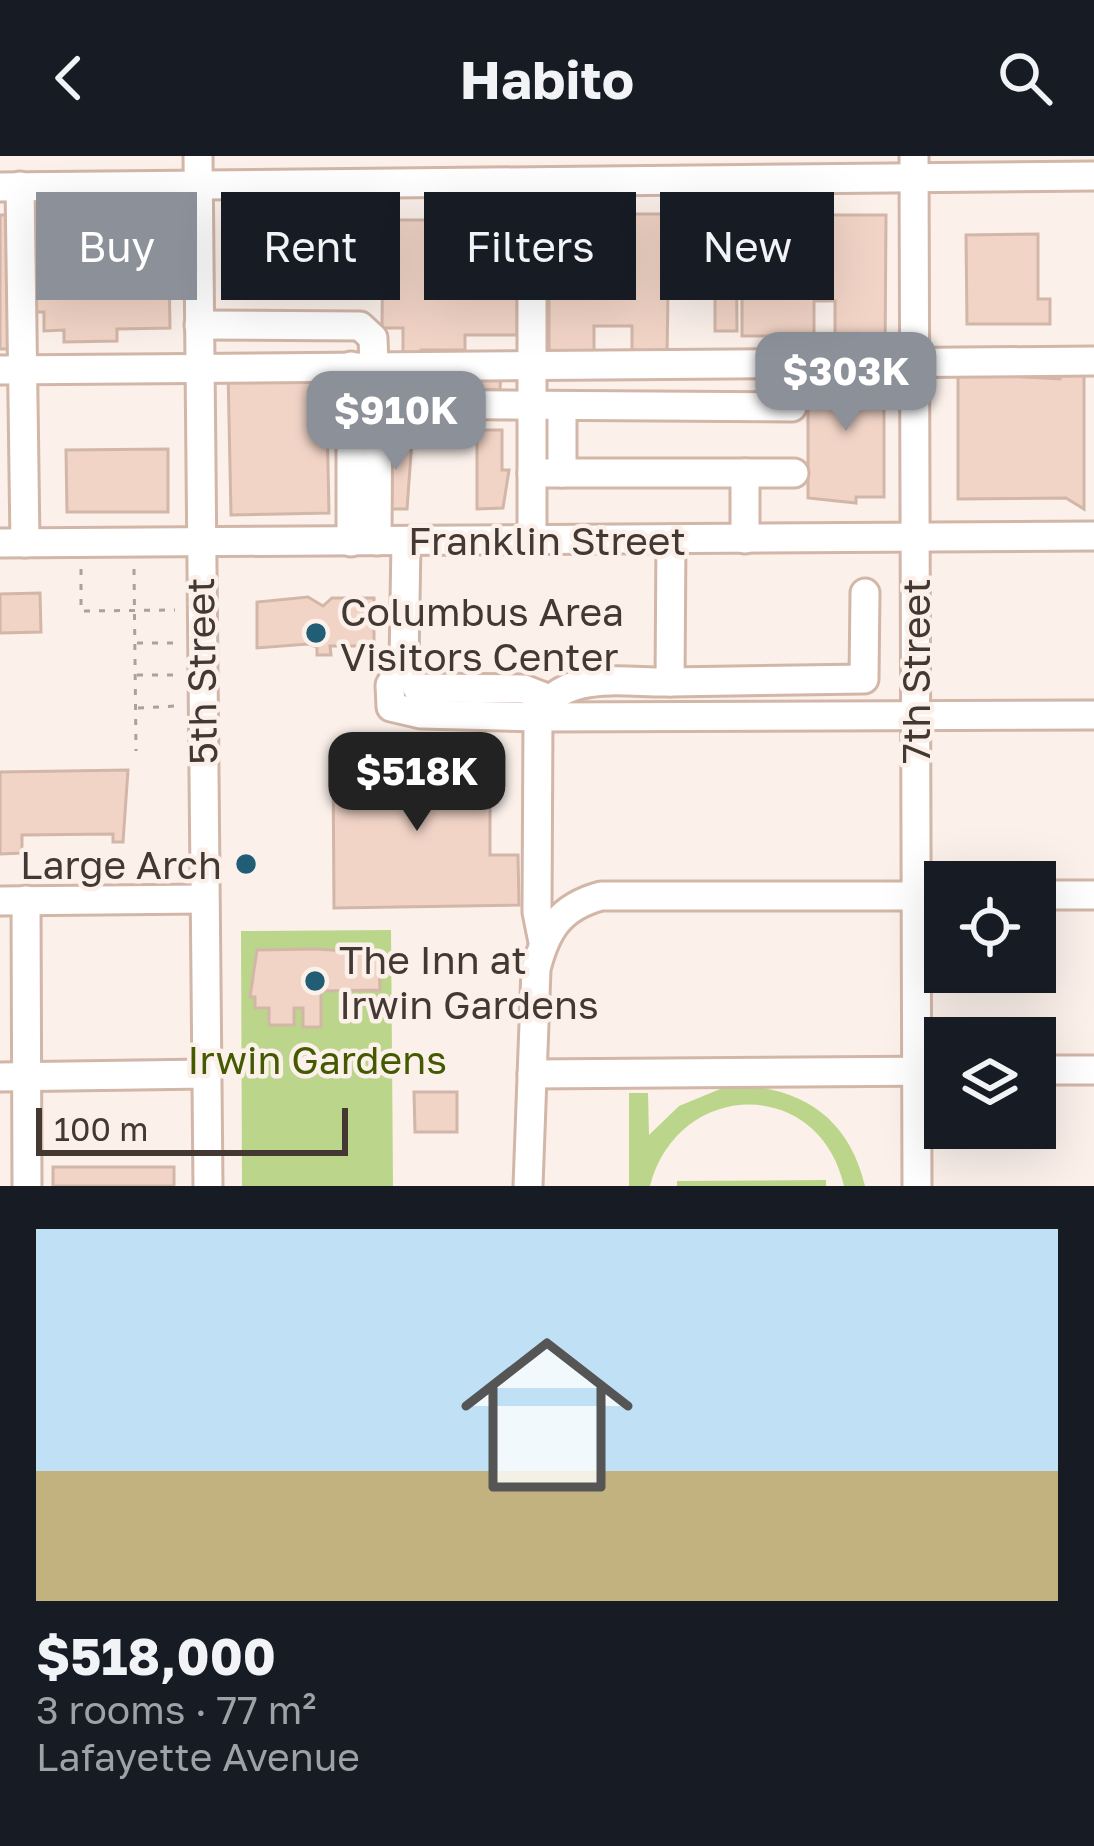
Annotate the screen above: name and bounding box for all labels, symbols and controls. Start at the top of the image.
icon: back [36,45,102,111]
icon: search [992,45,1058,111]
text: Habito [460,46,634,111]
chip: Buy [36,192,197,300]
chip: Rent [221,192,400,300]
chip: Filters [424,192,636,300]
chip: New [660,192,834,300]
pin: $303K [762,332,930,434]
text: $303K [782,347,910,394]
pin: $910K [312,371,480,473]
text: $910K [334,386,458,433]
street label: Franklin Street [408,517,686,564]
street label: 5th Street [176,577,226,765]
street label: 7th Street [892,578,939,764]
place label: Columbus Area Visitors Center [340,588,624,680]
marker: Columbus Area Visitors Center [303,620,329,646]
pin: $518K [333,732,501,834]
text: $518K [355,747,479,794]
place label: Large Arch [20,841,222,888]
marker: Large Arch [233,851,259,877]
map controls [924,861,1056,1149]
button: locate [924,861,1056,993]
place label: The Inn at Irwin Gardens [339,936,599,1028]
marker: The Inn at Irwin Gardens [302,968,328,994]
button: layers [924,1017,1056,1149]
park label: Irwin Gardens [187,1036,447,1083]
scale bar [36,1102,348,1155]
text: 100 m [54,1109,148,1148]
icon: home [439,1307,655,1523]
text: $518,000 [36,1625,276,1686]
text: 3 rooms · 77 m² [36,1686,316,1733]
text: Lafayette Avenue [36,1733,360,1780]

